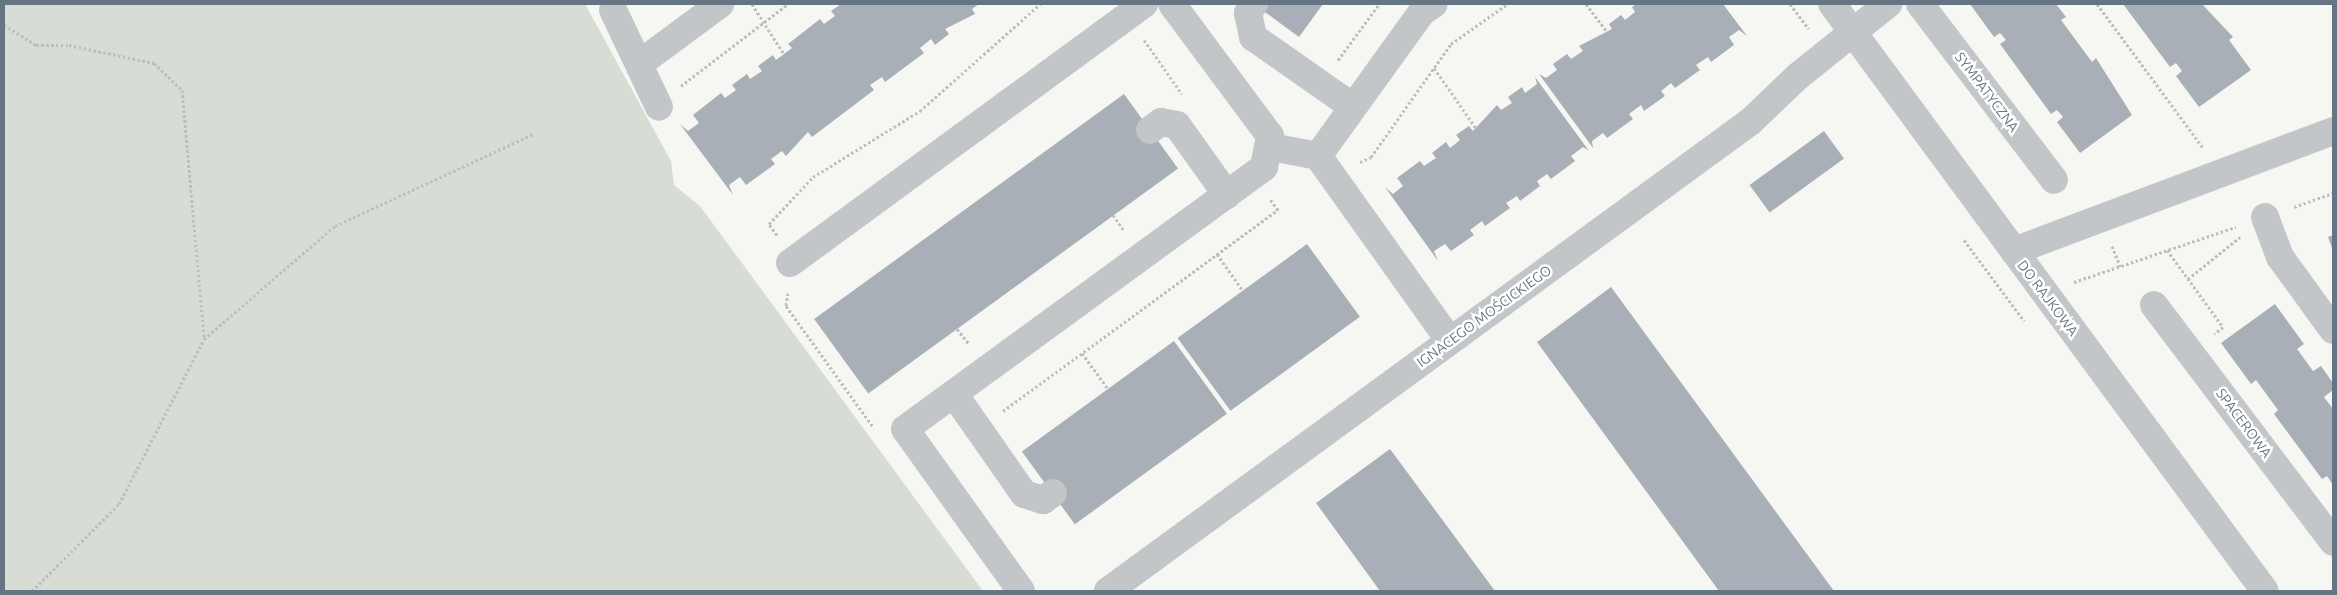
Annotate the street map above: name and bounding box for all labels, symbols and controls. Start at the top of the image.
street label: SYMPATYCZNA [1952,49,2022,135]
street label: DO RAJKOWA [2014,257,2082,339]
street label: IGNACEGO MOŚCICKIEGO [1413,261,1555,371]
street label: SPACEROWA [2213,385,2275,461]

